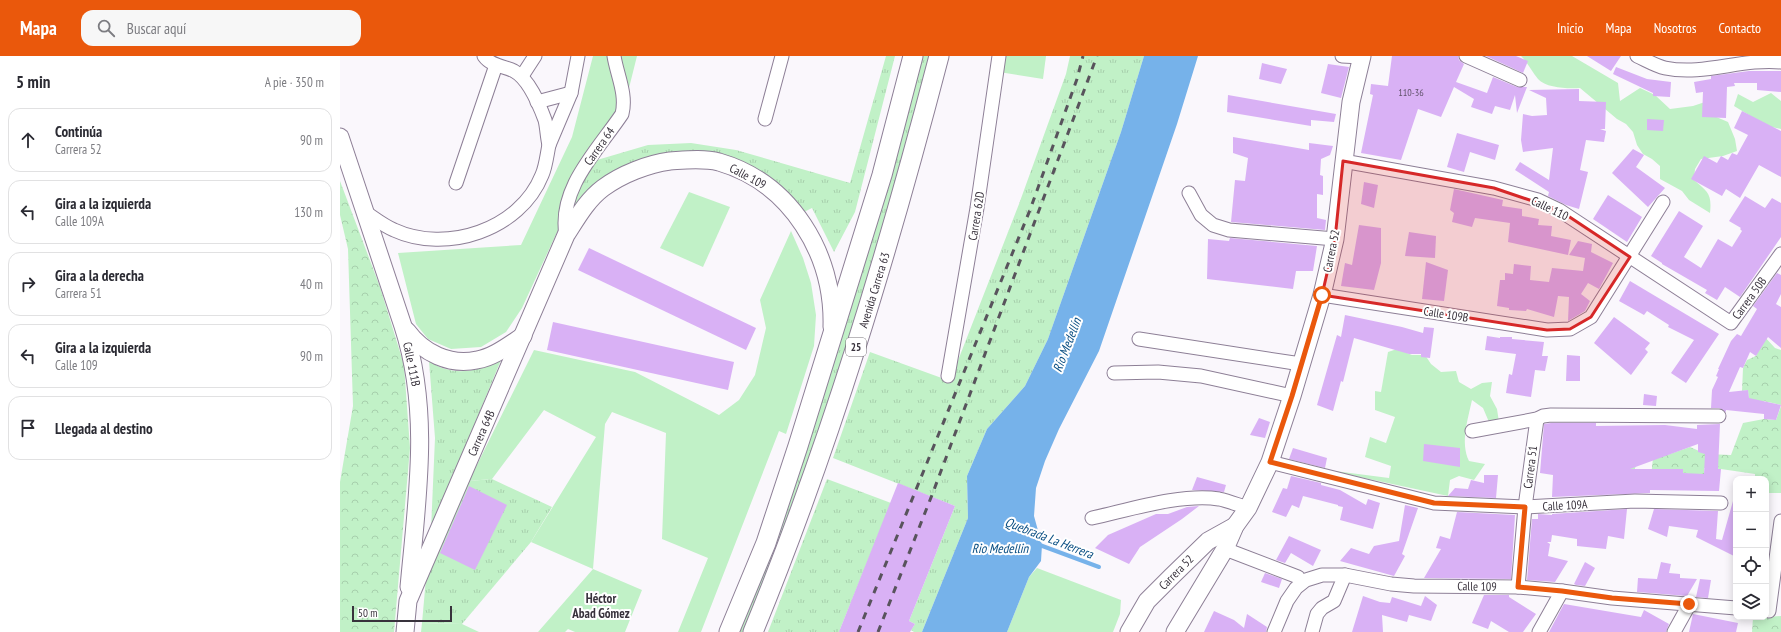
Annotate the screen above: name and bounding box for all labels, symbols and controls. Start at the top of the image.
search box [81,10,361,46]
text: Mapa [20,16,57,40]
icon: search [95,17,117,39]
text: Buscar aquí [127,19,186,38]
text: Inicio [1557,19,1584,37]
text: Mapa [1606,19,1632,37]
text: Nosotros [1654,19,1697,37]
text: Contacto [1719,19,1761,37]
text: 5 min [16,71,50,93]
text: A pie · 350 m [265,74,324,91]
house number: 110-36 [1398,86,1424,99]
text: Continúa [55,122,102,141]
street label: Carrera 64 [580,124,618,168]
icon: ahead [17,129,39,151]
text: 90 m [300,132,323,149]
text: Carrera 52 [55,141,102,158]
street label: Calle 109 [727,160,769,192]
street label: Carrera 62D [965,190,987,242]
street label: Calle 110 [1529,193,1571,223]
text: Gira a la izquierda [55,194,151,213]
icon: left [17,201,39,223]
text: 130 m [294,204,323,221]
text: Calle 109A [55,213,104,230]
street label: Carrera 52 [1320,228,1342,274]
street label: Avenida Carrera 63 [855,250,893,330]
text: Gira a la derecha [55,266,144,285]
icon: right [17,273,39,295]
street label: Carrera 50B [1729,274,1770,322]
text: 40 m [300,276,323,293]
text: Carrera 51 [55,285,102,302]
route start [1313,286,1331,304]
street label: Calle 109B [1423,303,1470,325]
water label: Río Medellín [1049,314,1086,375]
text: Gira a la izquierda [55,338,151,357]
road number: 25 [846,338,866,356]
street label: Calle 111B [400,340,424,388]
icon: left [17,345,39,367]
text: 90 m [300,348,323,365]
text: Calle 109 [55,357,98,374]
street label: Carrera 64B [464,407,498,458]
icon: arrive [17,417,39,439]
text: Llegada al destino [55,419,153,438]
street label: Carrera 51 [1520,445,1540,489]
map controls [1733,476,1769,620]
button: + [1733,476,1769,512]
street label: Calle 109A [1542,496,1588,514]
button: − [1733,512,1769,548]
water label: Quebrada La Herrera [1003,513,1096,563]
water label: Rio Medellin [972,540,1030,557]
button: locate [1733,548,1769,584]
street label: Carrera 52 [1155,551,1197,593]
street label: Calle 109 [1457,578,1497,594]
button: layers [1733,584,1769,620]
district label: Héctor Abad Gómez [571,590,630,622]
route end [1680,595,1698,613]
scale bar [352,604,452,623]
text: 50 m [358,606,377,620]

